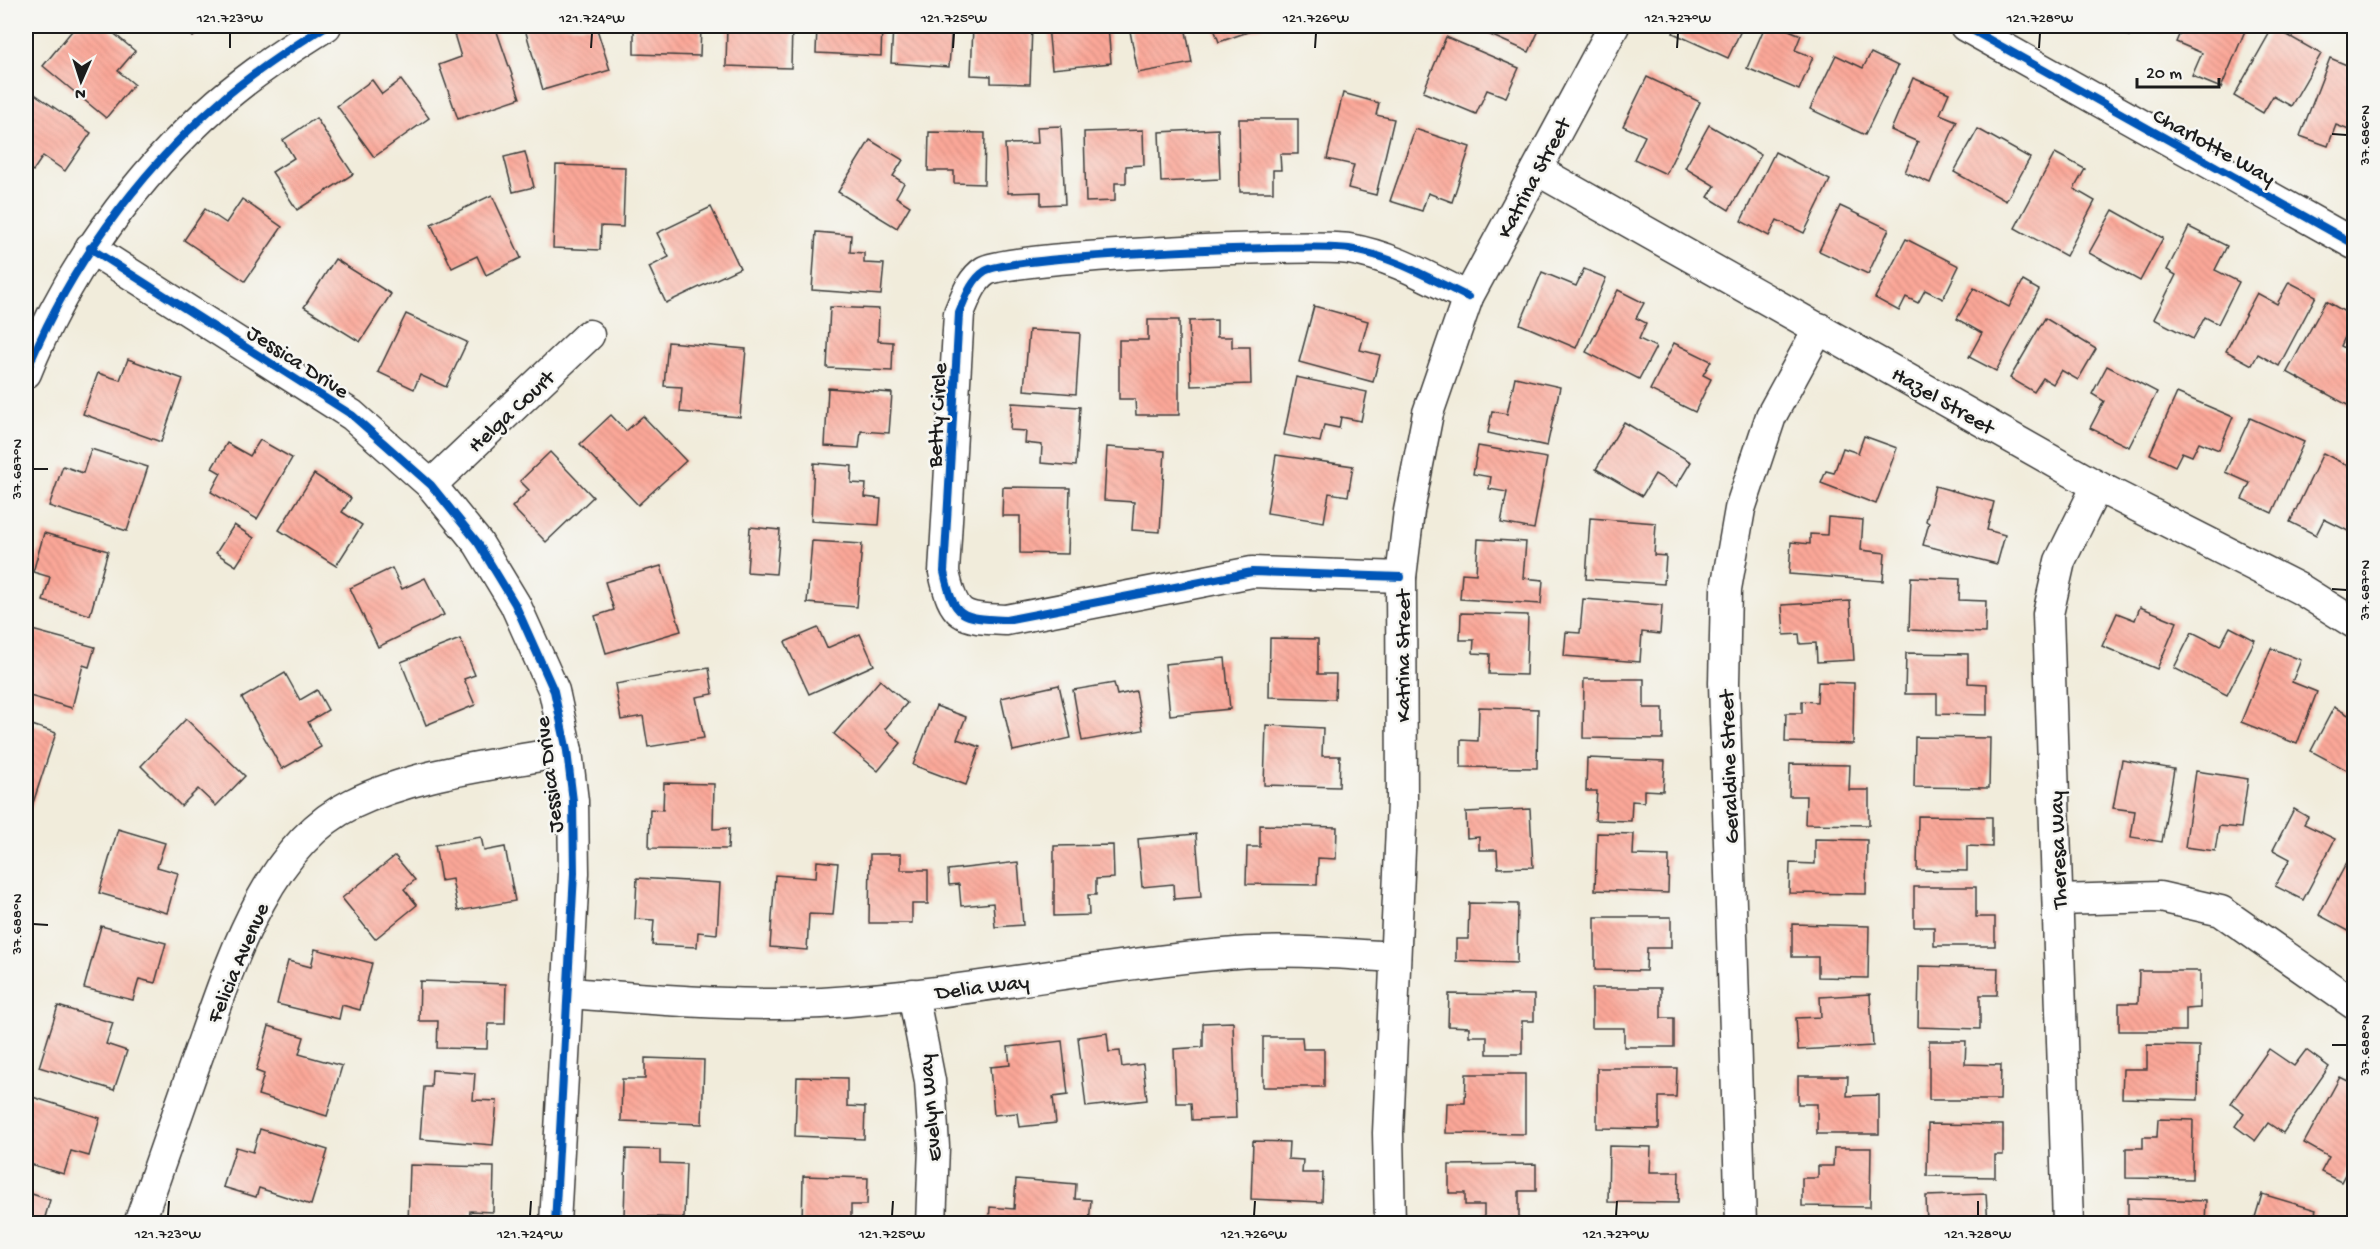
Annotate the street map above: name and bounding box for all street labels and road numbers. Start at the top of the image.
street label: Charlotte Way [2147,104,2279,193]
street label: Katrina Street [1493,113,1579,243]
street label: Jessica Drive [241,321,353,406]
street label: Betty Circle [923,362,955,469]
street label: Hazel Street [1886,363,2000,443]
street label: Helga Court [464,365,563,460]
street label: Katrina Street [1392,588,1418,722]
street label: Geraldine Street [1715,688,1747,844]
street label: Jessica Drive [531,714,571,834]
street label: Theresa Way [2045,790,2075,911]
street label: Felicia Avenue [202,899,277,1029]
street label: Delia Way [932,970,1031,1008]
street label: Evelyn Way [914,1053,950,1163]

